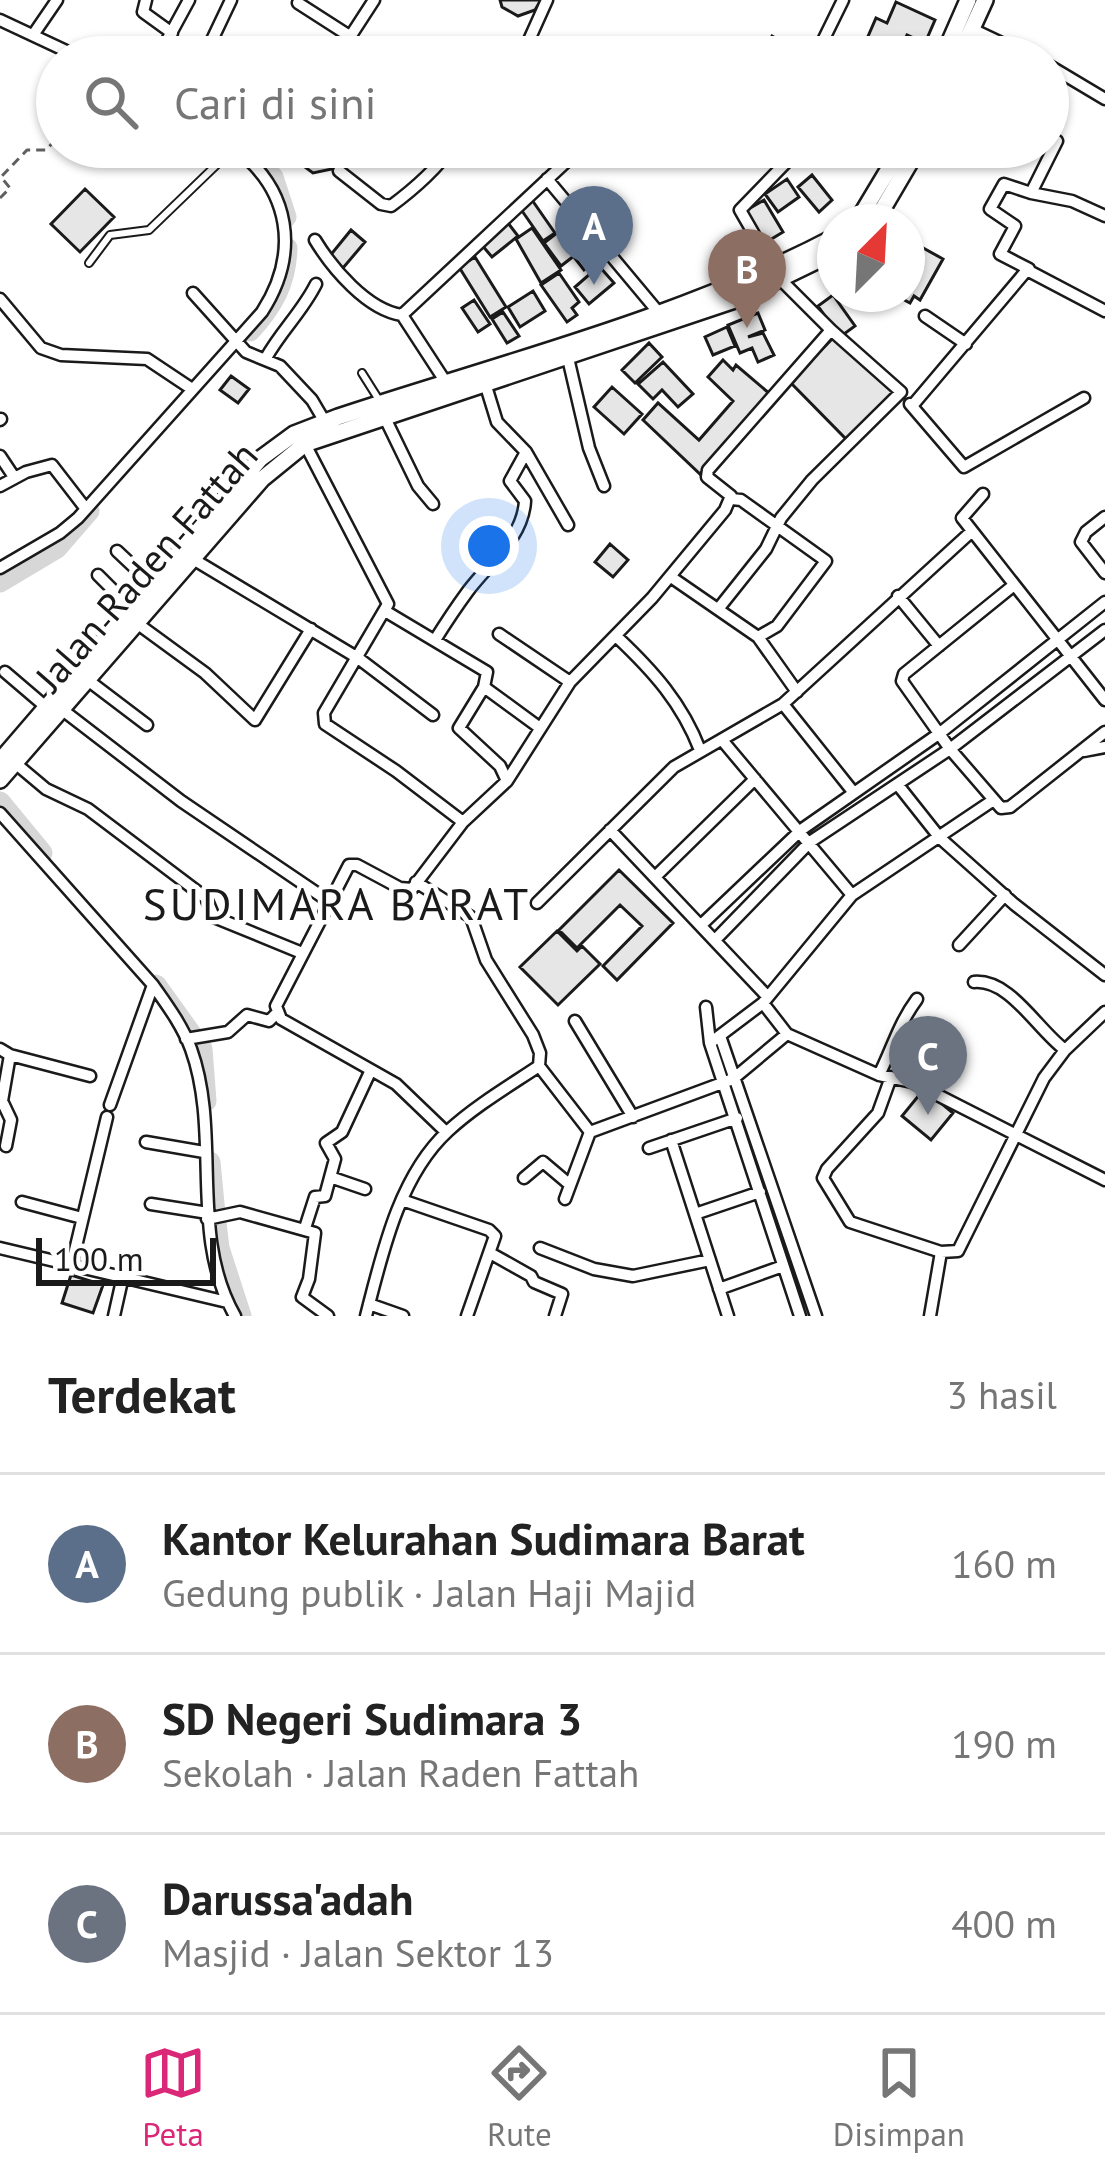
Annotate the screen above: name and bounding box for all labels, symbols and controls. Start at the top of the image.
search box [36,36,1069,168]
icon: search [78,69,144,135]
text: Cari di sini [174,73,377,131]
pin: A [555,186,633,285]
north arrow [817,204,925,312]
pin: B [708,229,786,328]
street label: Jalan Raden Fattah [22,431,268,703]
your location [459,516,519,576]
district label: SUDIMARA BARAT [143,874,531,932]
pin: C [889,1016,967,1115]
scale bar [36,1232,216,1285]
text: 100 m [54,1237,144,1280]
text: Terdekat [48,1361,236,1427]
text: 3 hasil [946,1369,1057,1420]
text: Kantor Kelurahan Sudimara Barat [162,1509,805,1567]
text: A [75,1538,99,1589]
text: 160 m [951,1538,1057,1589]
text: Gedung publik · Jalan Haji Majid [162,1567,696,1618]
text: SD Negeri Sudimara 3 [162,1689,582,1747]
text: B [75,1718,99,1769]
text: 190 m [951,1718,1057,1769]
text: Sekolah · Jalan Raden Fattah [162,1747,639,1798]
text: Darussa'adah [162,1869,413,1927]
text: C [76,1898,98,1949]
text: 400 m [951,1898,1057,1949]
text: Masjid · Jalan Sektor 13 [162,1927,554,1978]
tab: Peta [140,2040,206,2155]
tab: Rute [486,2040,552,2155]
tab: Disimpan [833,2040,965,2155]

